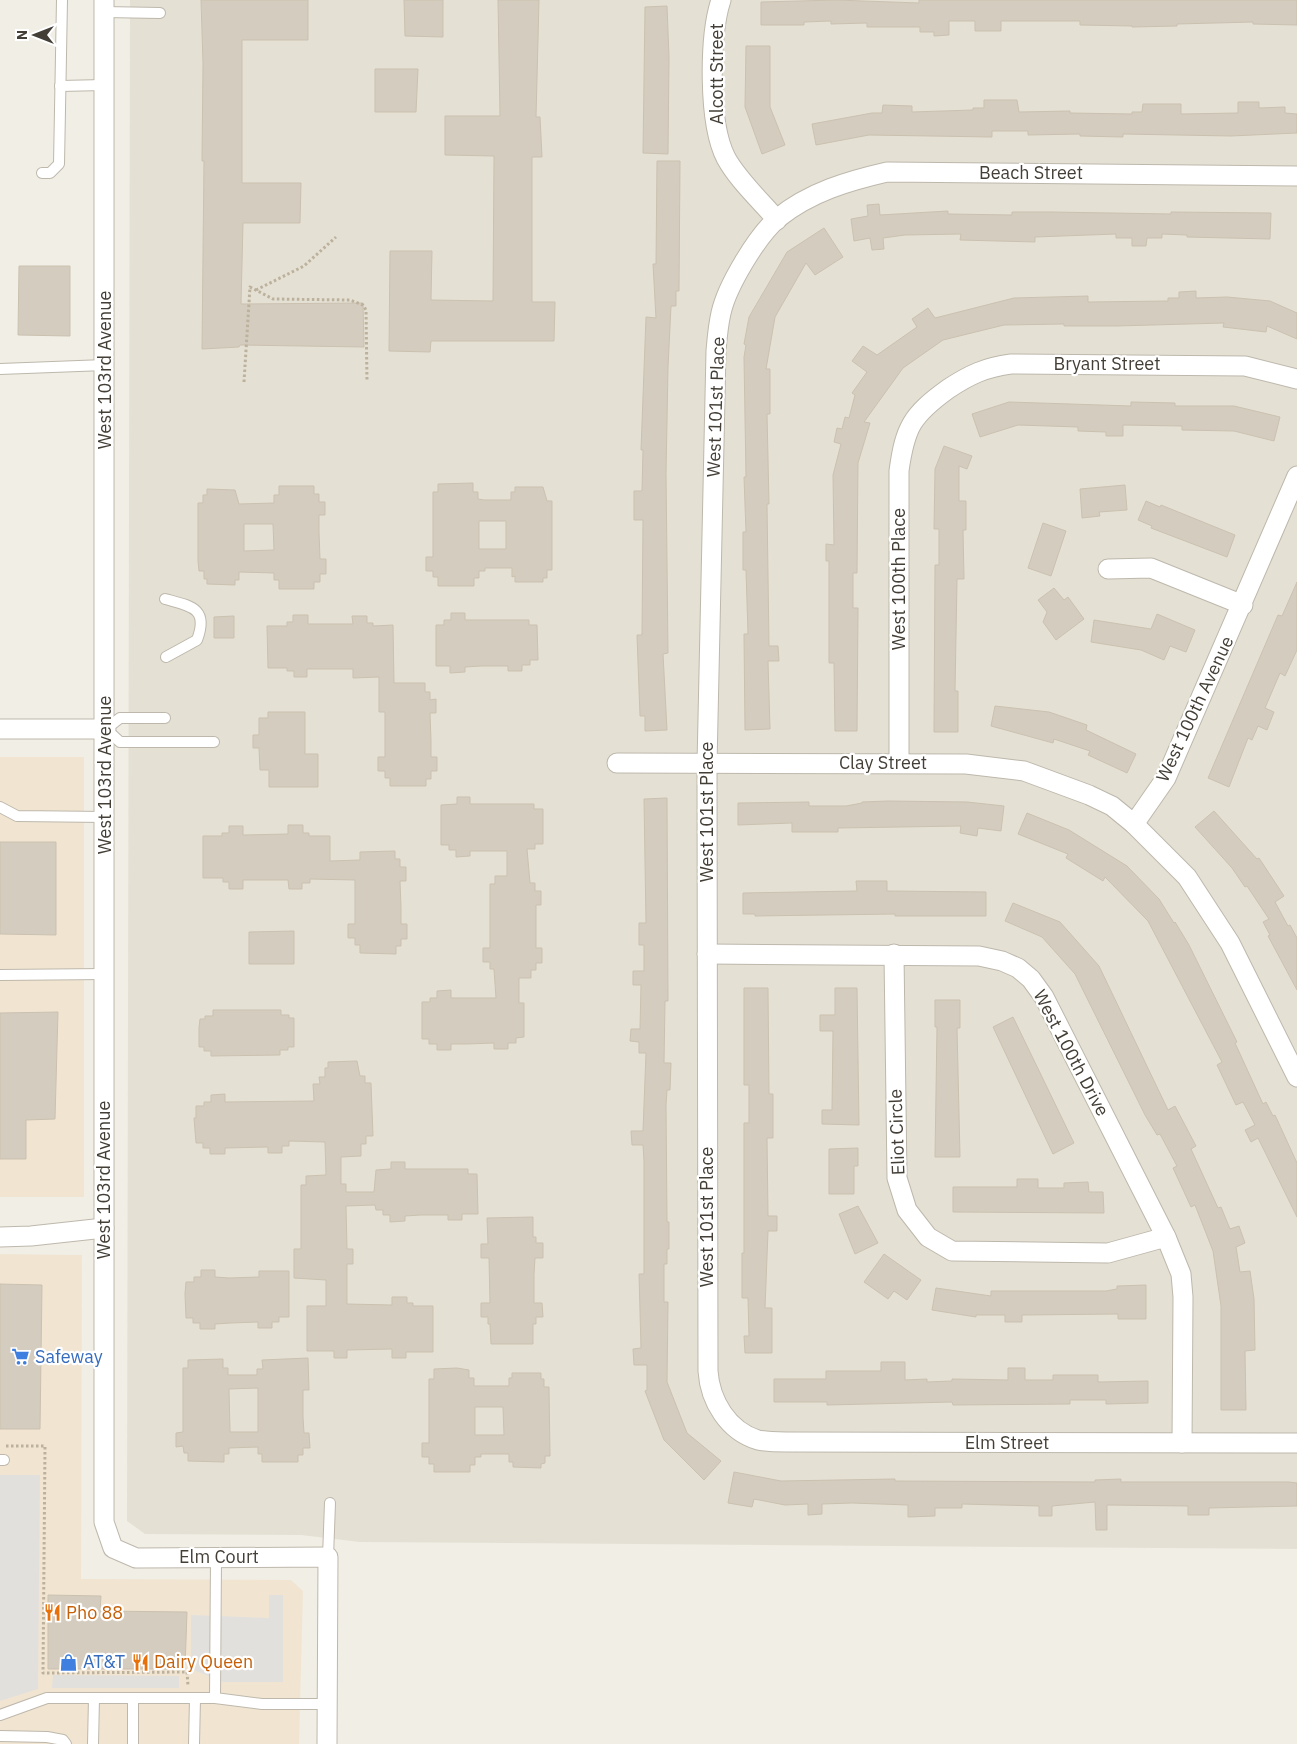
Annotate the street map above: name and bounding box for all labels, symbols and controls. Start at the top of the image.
north arrow [10,10,60,60]
street label: Alcott Street [705,23,728,125]
text: N [13,30,31,40]
street label: Beach Street [979,161,1083,184]
street label: West 103rd Avenue [93,291,116,449]
street label: West 101st Place [702,336,729,478]
street label: Bryant Street [1053,352,1161,375]
street label: West 100th Place [887,508,910,650]
street label: West 100th Avenue [1151,632,1238,785]
street label: West 103rd Avenue [93,696,116,854]
street label: West 101st Place [695,742,718,882]
street label: Clay Street [839,751,927,774]
street label: West 100th Drive [1028,986,1114,1120]
street label: Eliot Circle [883,1088,910,1176]
street label: West 103rd Avenue [92,1101,115,1259]
street label: West 101st Place [695,1147,718,1287]
place label: Safeway [35,1345,103,1368]
supermarket icon: Safeway [11,1347,31,1367]
street label: Elm Street [965,1431,1049,1454]
street label: Elm Court [179,1545,259,1568]
place label: Pho 88 [66,1601,123,1624]
restaurant icon: Pho 88 [42,1603,62,1623]
place label: AT&T [83,1650,125,1673]
place label: Dairy Queen [154,1650,253,1673]
shop icon: AT&T [59,1652,79,1672]
restaurant icon: Dairy Queen [130,1652,150,1672]

